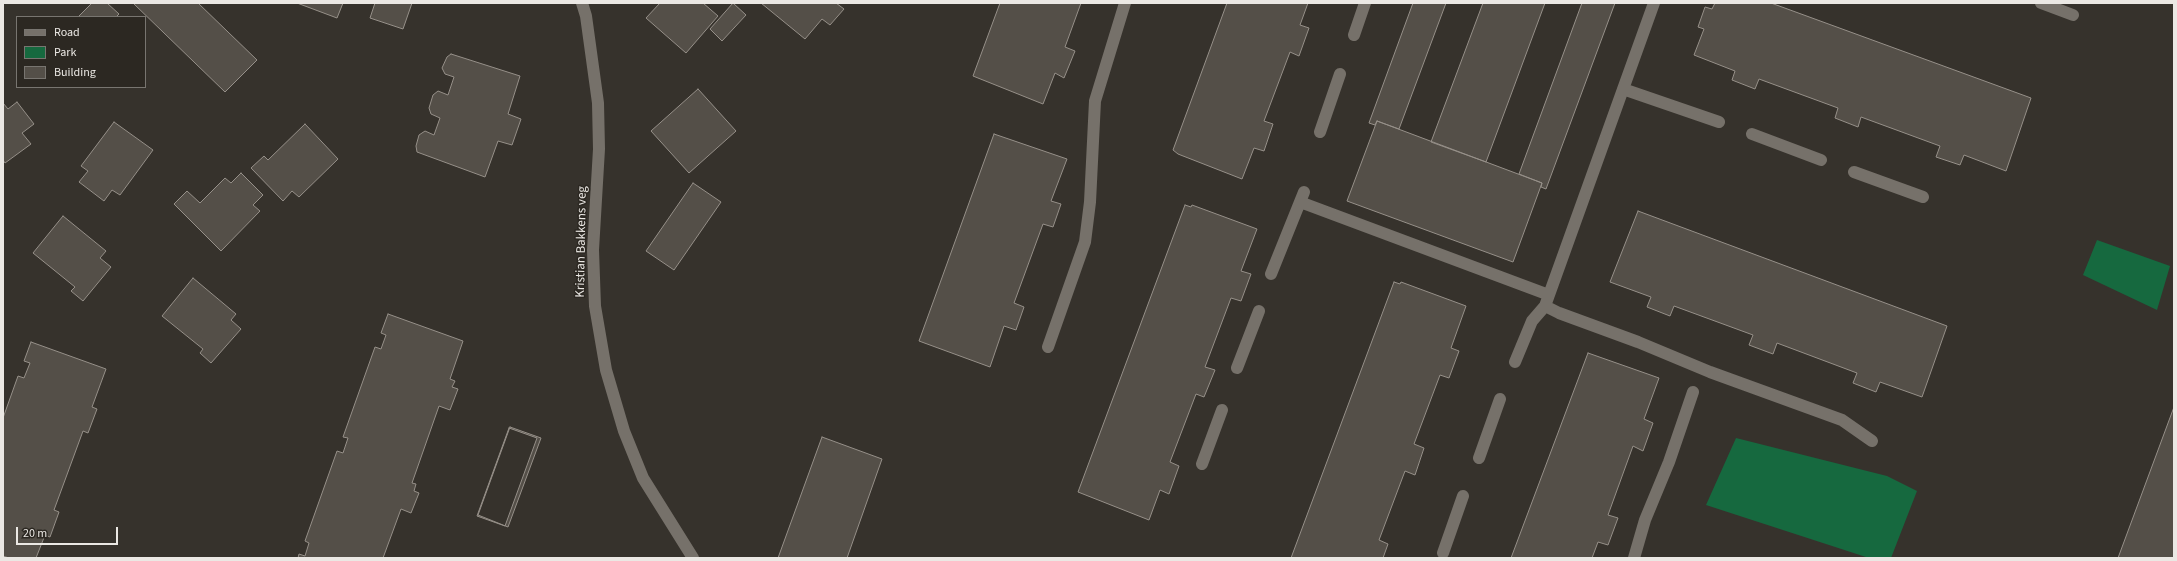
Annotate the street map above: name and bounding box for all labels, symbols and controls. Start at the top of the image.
legend [16,16,146,88]
text: Road [54,24,80,41]
text: Park [54,44,76,61]
text: Building [54,64,96,81]
street label: Kristian Bakkens veg [573,186,591,298]
scale bar [18,519,120,545]
text: 20 m [23,525,47,542]

